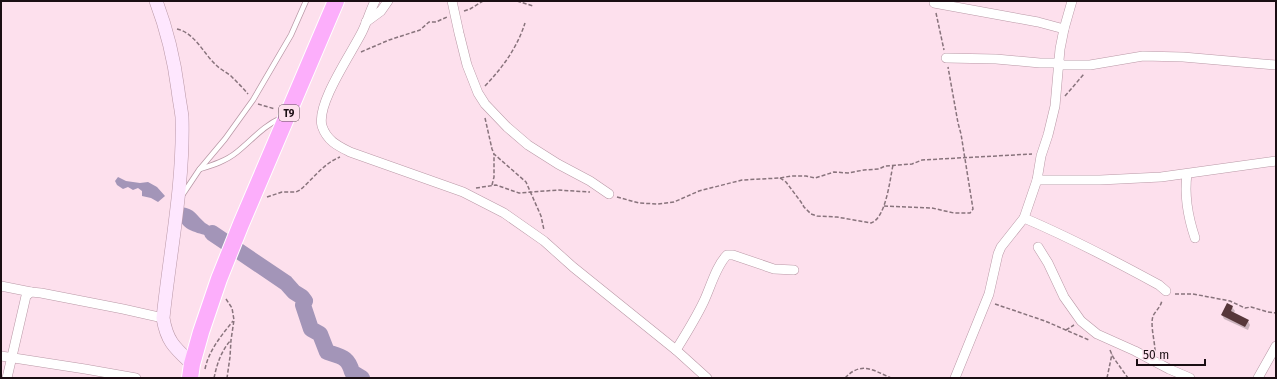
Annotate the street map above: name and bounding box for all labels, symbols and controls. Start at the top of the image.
road number: T9 [279,105,299,121]
scale bar [1137,341,1205,367]
text: 50 m [1143,348,1169,362]

